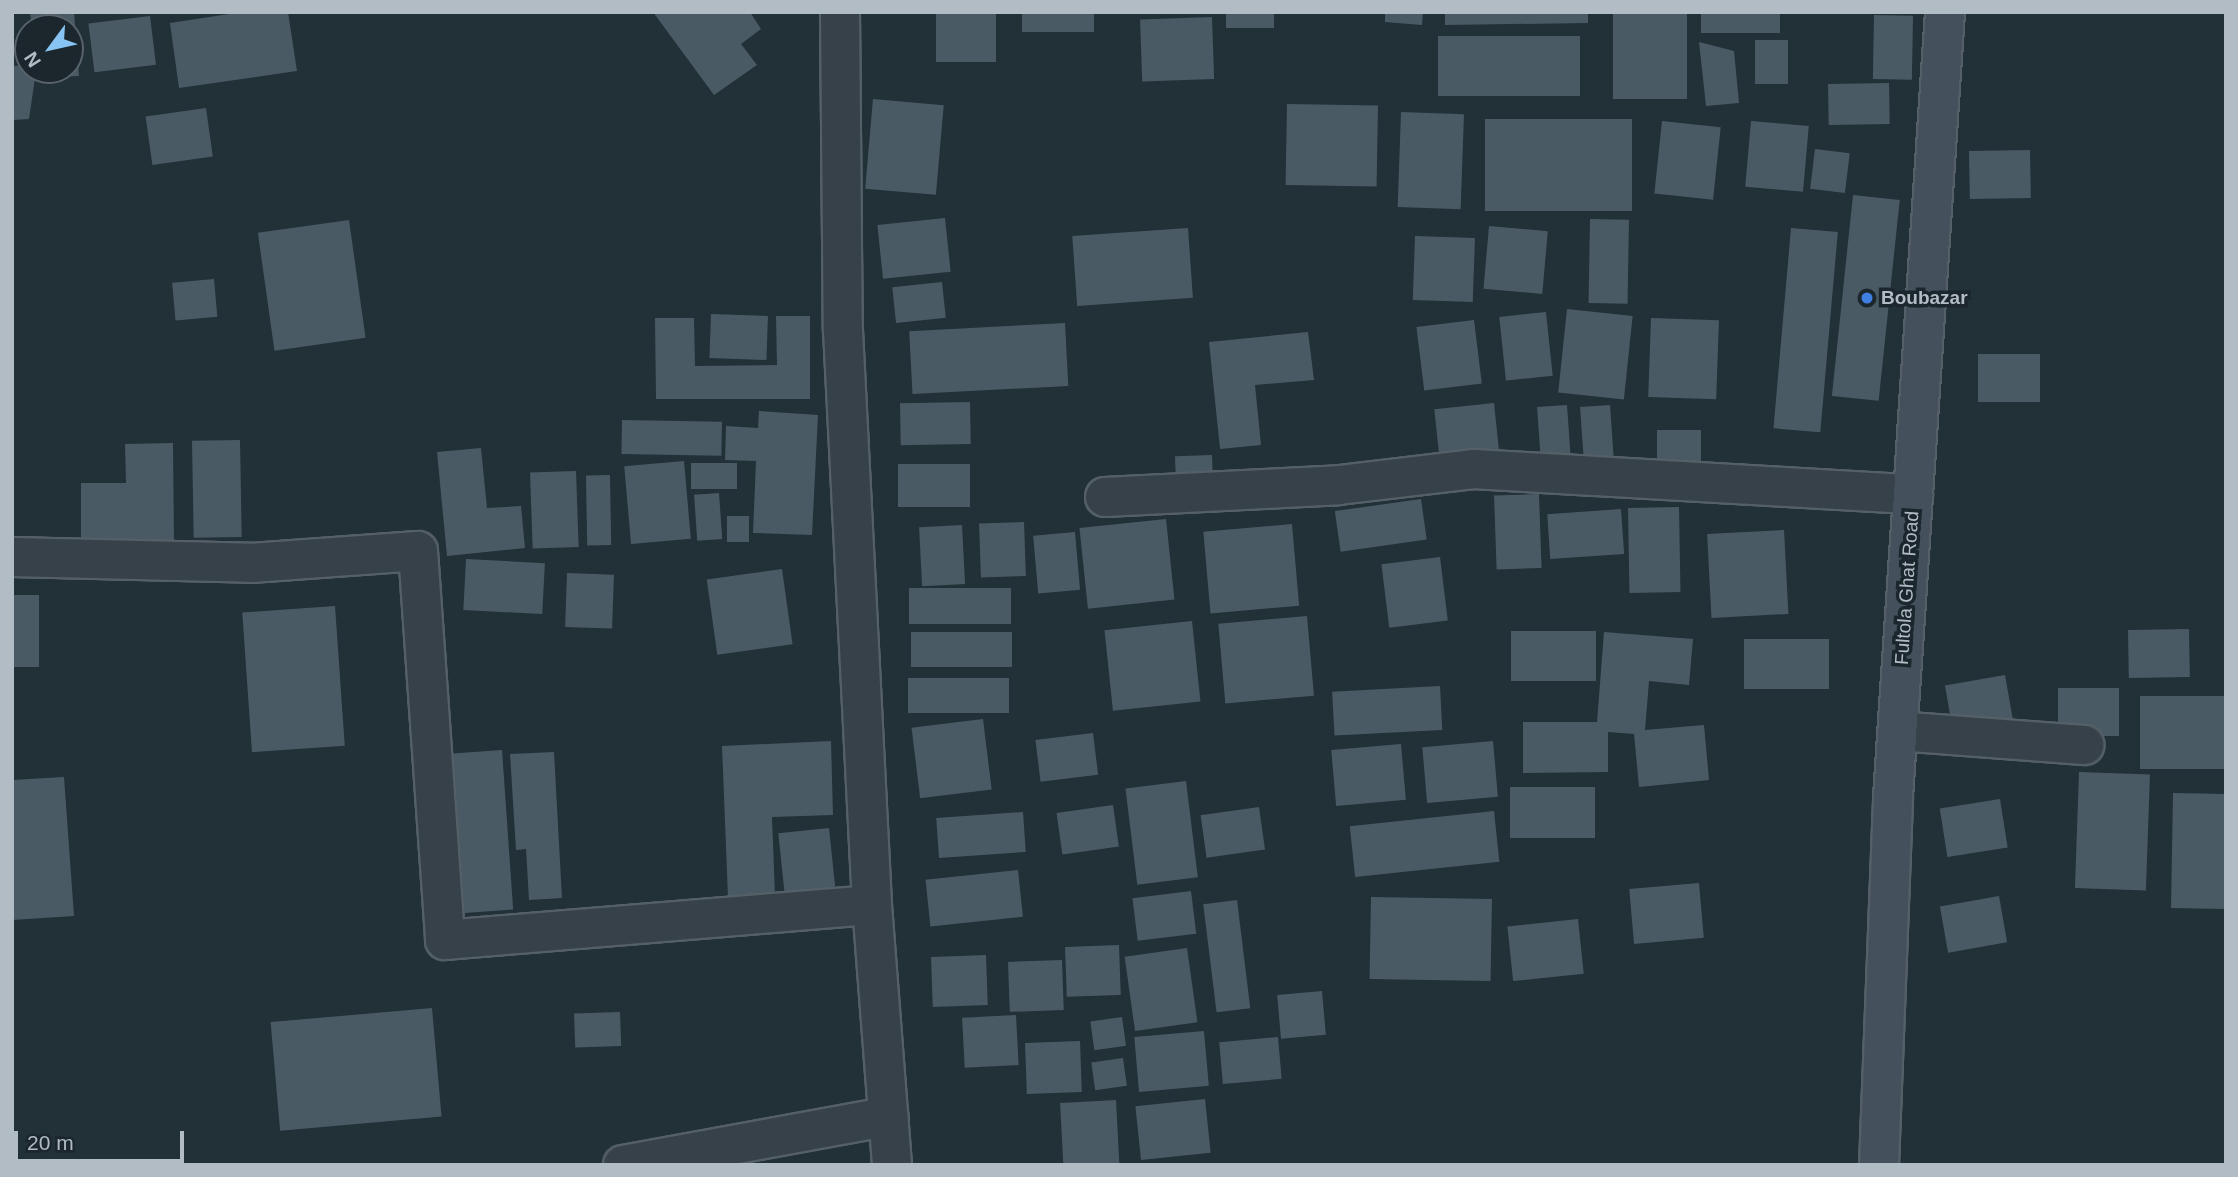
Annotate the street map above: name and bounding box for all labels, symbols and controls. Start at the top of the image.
north arrow [14,14,84,84]
text: N [20,48,45,71]
place label: Boubazar [1881,287,1968,309]
marker: Boubazar [1859,290,1875,306]
street label: Fultola Ghat Road [1890,510,1924,666]
scale bar [18,1118,187,1162]
text: 20 m [27,1131,74,1154]

